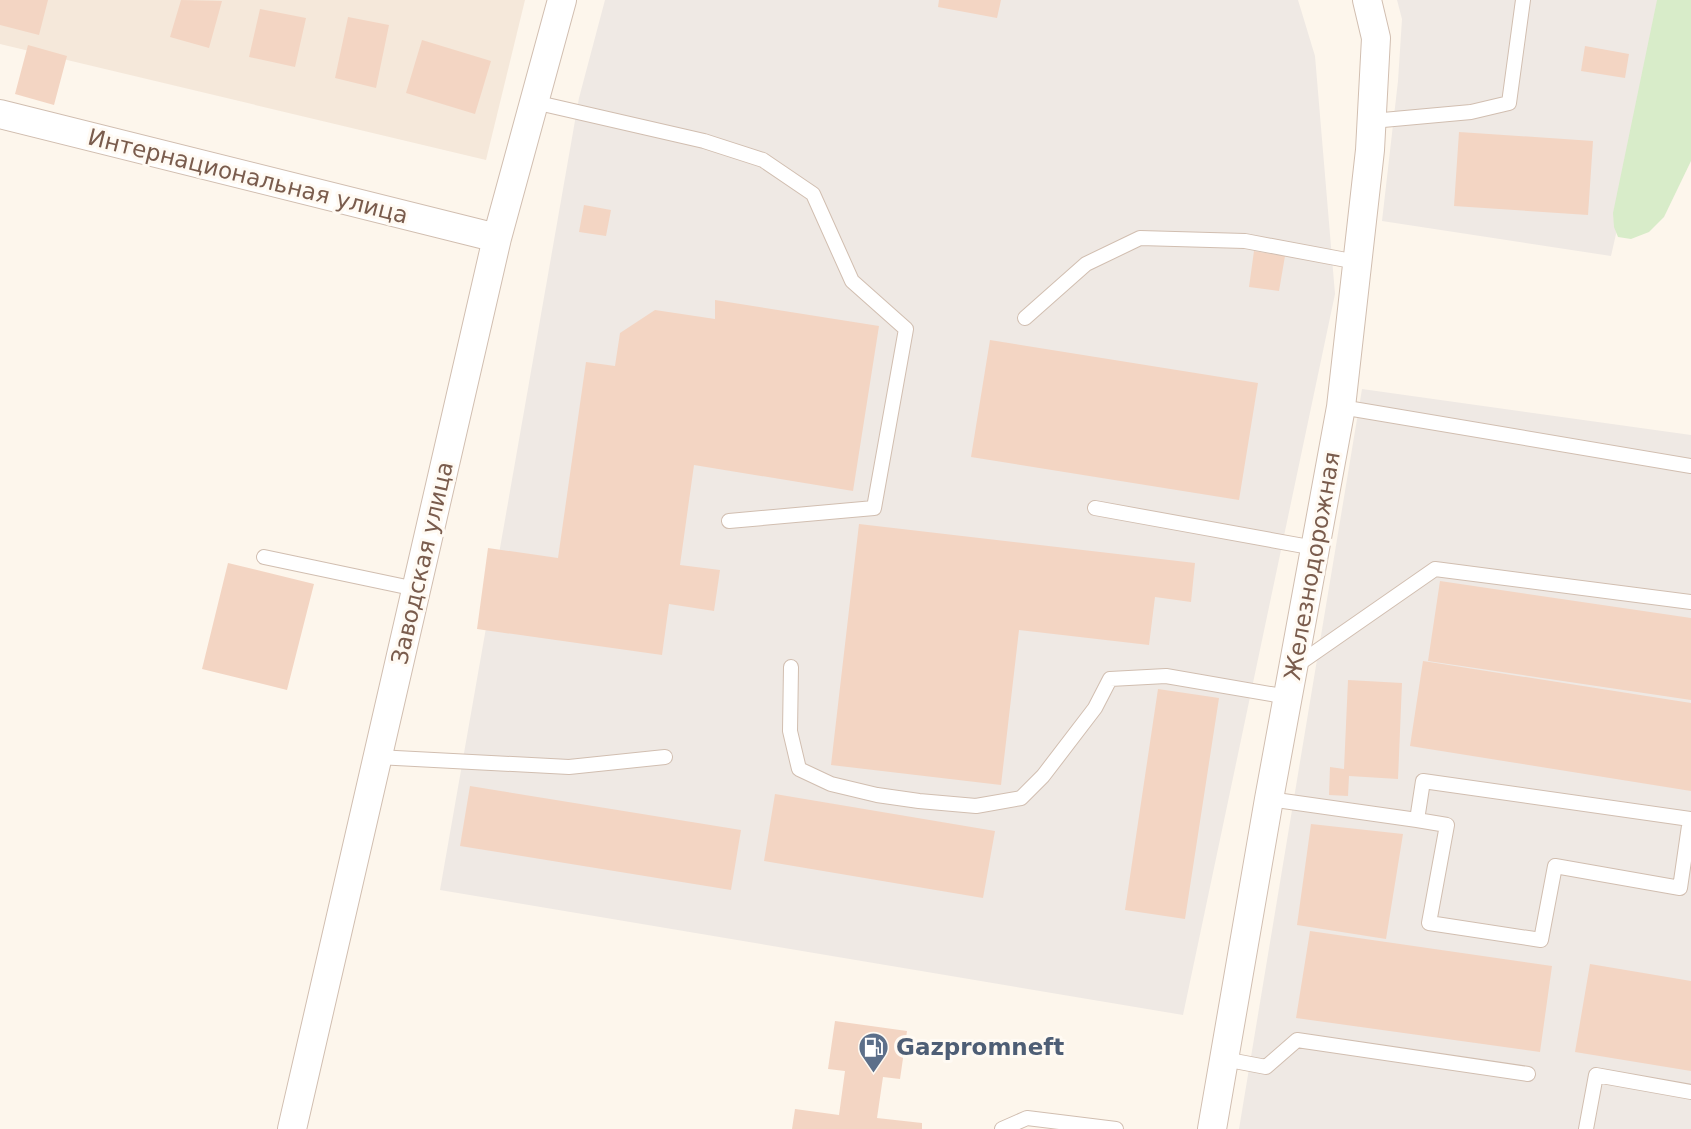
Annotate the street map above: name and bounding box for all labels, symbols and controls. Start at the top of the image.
street label: Интернациональная улица [85,124,411,228]
street label: Железнодорожная [1279,450,1345,682]
street label: Заводская улица [386,459,458,667]
fuel station icon: Gazpromneft [856,1030,890,1074]
place label: Gazpromneft [896,1034,1064,1060]

